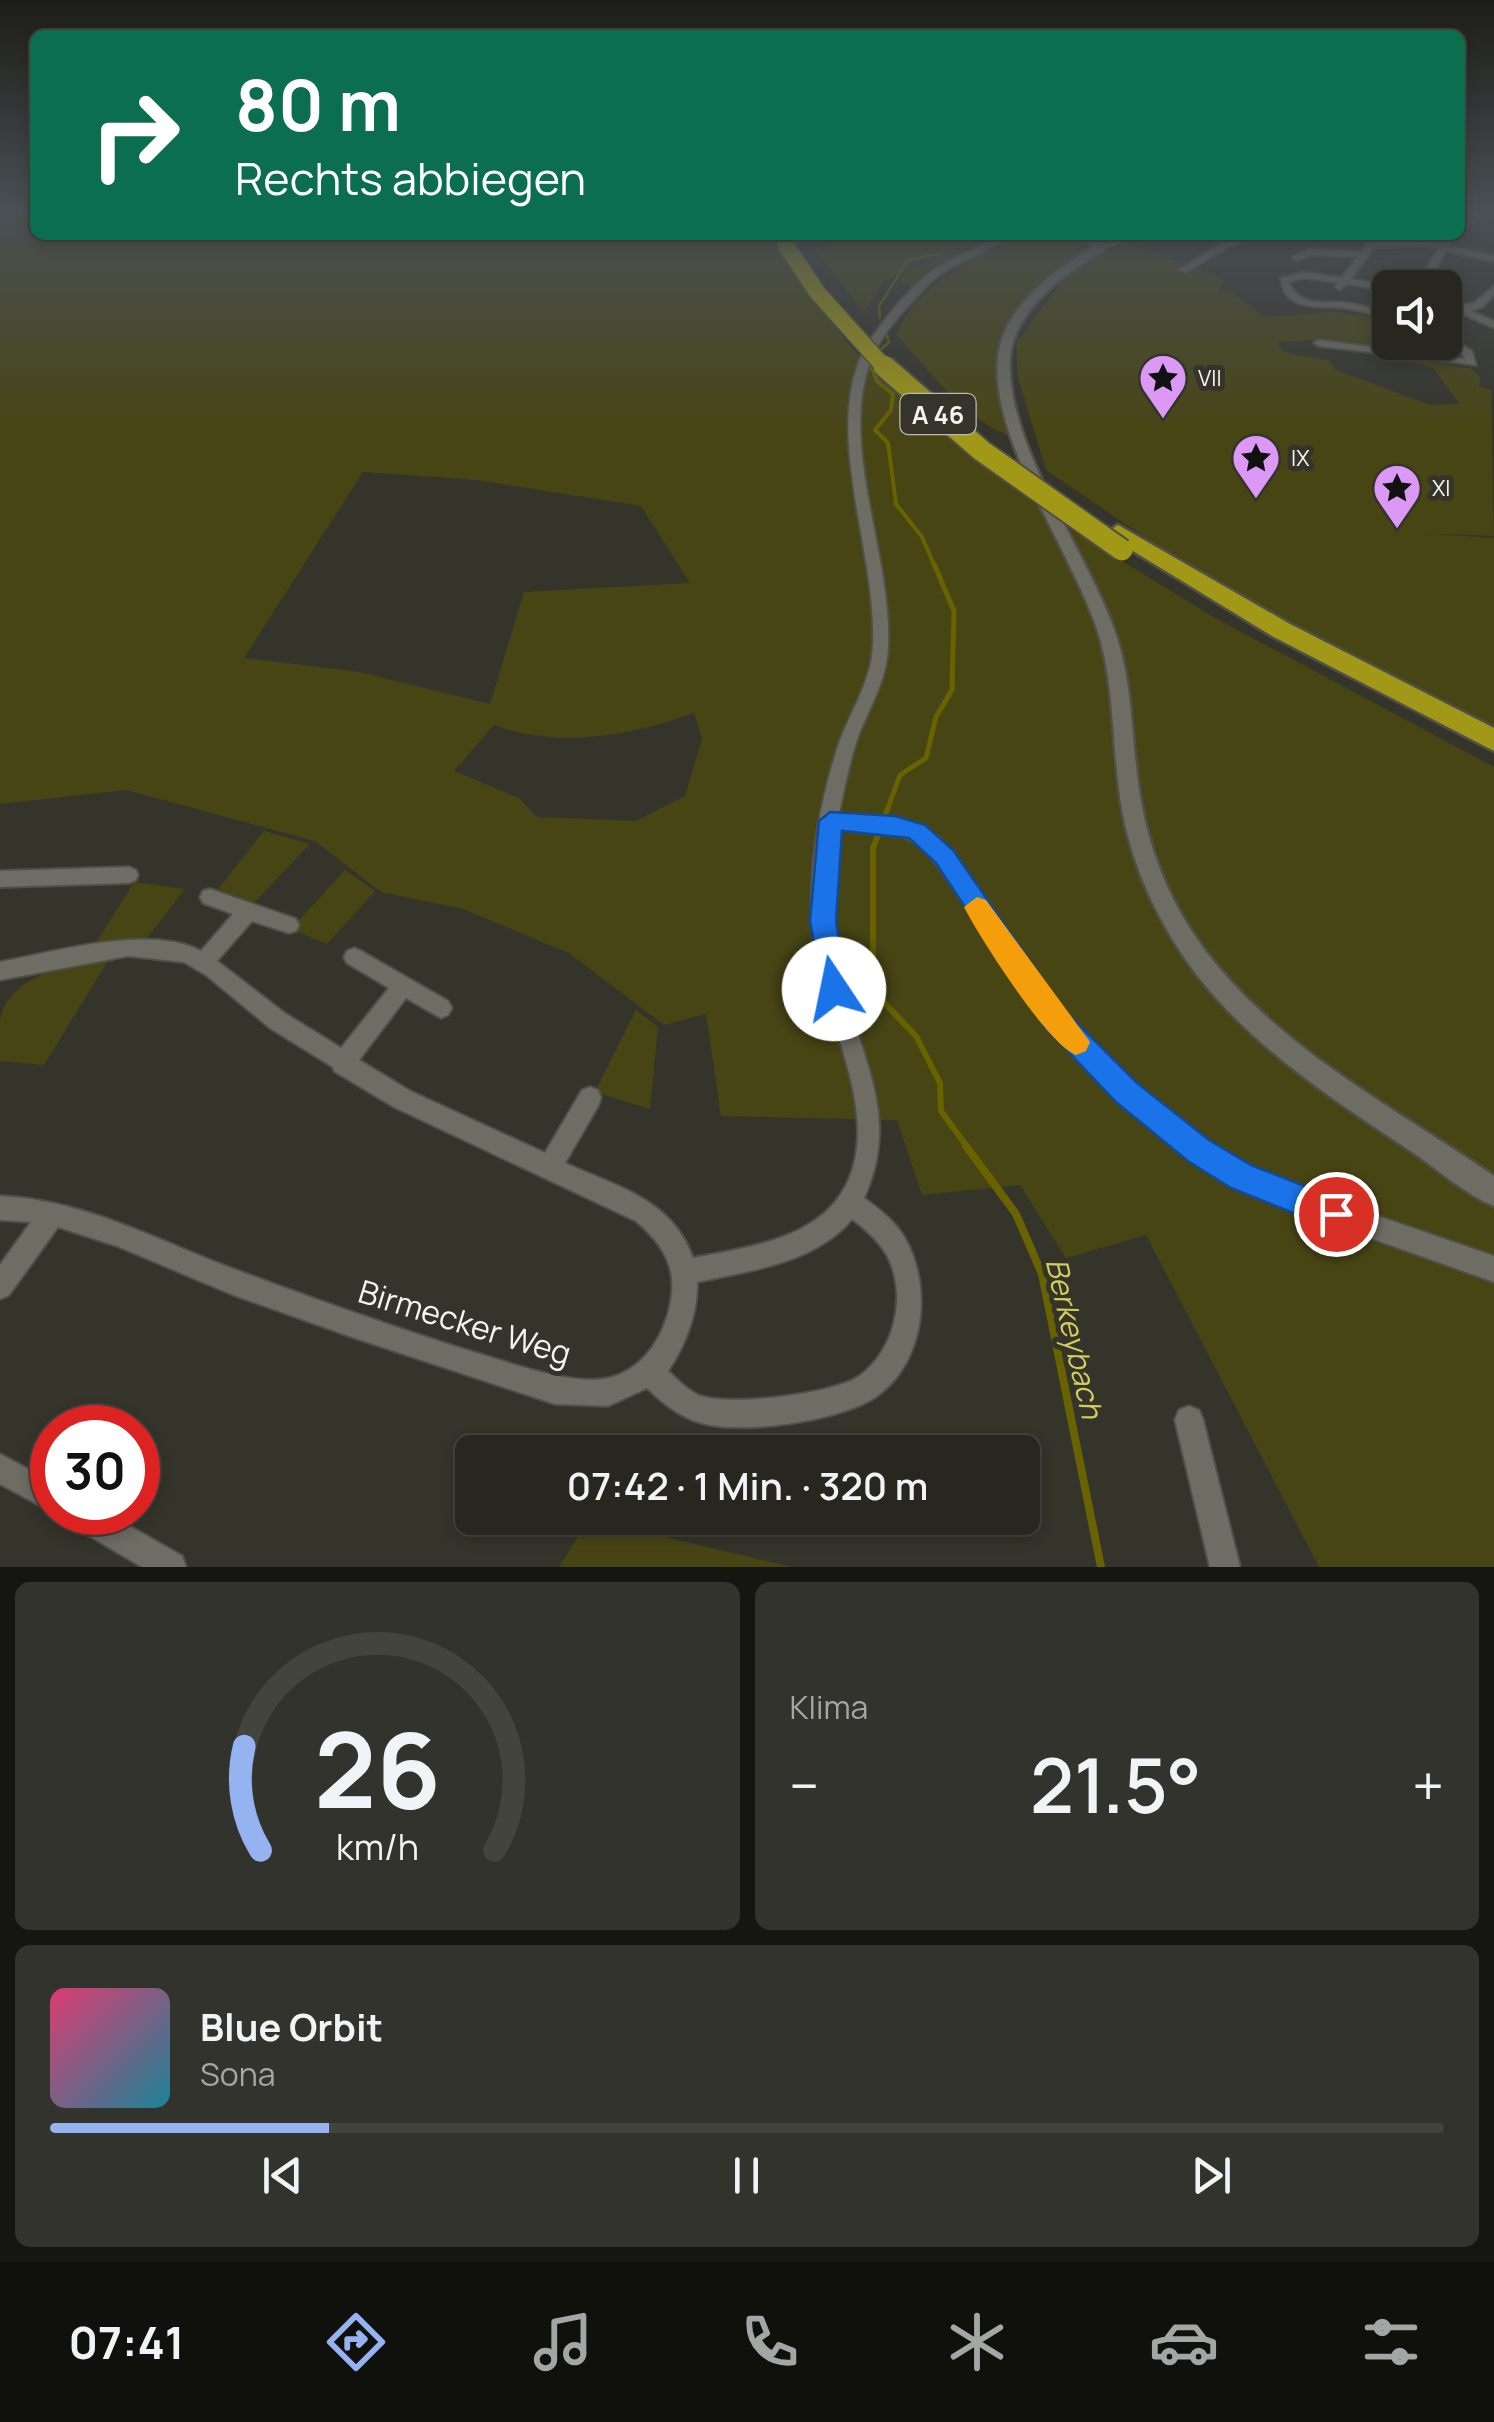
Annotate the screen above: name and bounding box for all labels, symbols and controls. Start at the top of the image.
text: 80 m [235,56,401,152]
icon: right [70,70,200,200]
text: Rechts abbiegen [235,147,586,209]
map controls [1372,270,1462,360]
button: sound [1372,270,1462,360]
place icon: VII [1137,352,1189,420]
place label: VII [1198,363,1222,393]
road number: A 46 [900,394,976,434]
place icon: IX [1230,432,1282,500]
place label: IX [1291,443,1310,473]
place icon: XI [1371,462,1423,530]
place label: XI [1432,473,1450,503]
position arrow [782,937,886,1041]
pin [1294,1172,1379,1257]
icon: arrive [1309,1187,1364,1242]
water label: Berkeybach [1037,1254,1114,1423]
street label: Birmecker Weg [353,1269,577,1375]
speed limit sign: 30 [30,1405,160,1535]
text: 07:42 · 1 Min. · 320 m [567,1459,928,1511]
text: Klima [790,1685,868,1729]
text: 26 [314,1697,441,1839]
text: 21.5° [1030,1733,1202,1836]
text: − [790,1747,819,1823]
text: + [1412,1747,1444,1823]
text: km/h [336,1822,419,1871]
text: Blue Orbit [200,2000,383,2052]
text: Sona [200,2052,275,2096]
icon: previous [255,2148,310,2203]
icon: pause [719,2148,774,2203]
icon: next [1184,2148,1239,2203]
icon: directions [321,2307,391,2377]
icon: music [528,2307,598,2377]
icon: phone [735,2307,805,2377]
icon: climate [942,2307,1012,2377]
icon: car [1149,2307,1219,2377]
icon: filters [1356,2307,1426,2377]
text: 07:41 [68,2311,185,2373]

